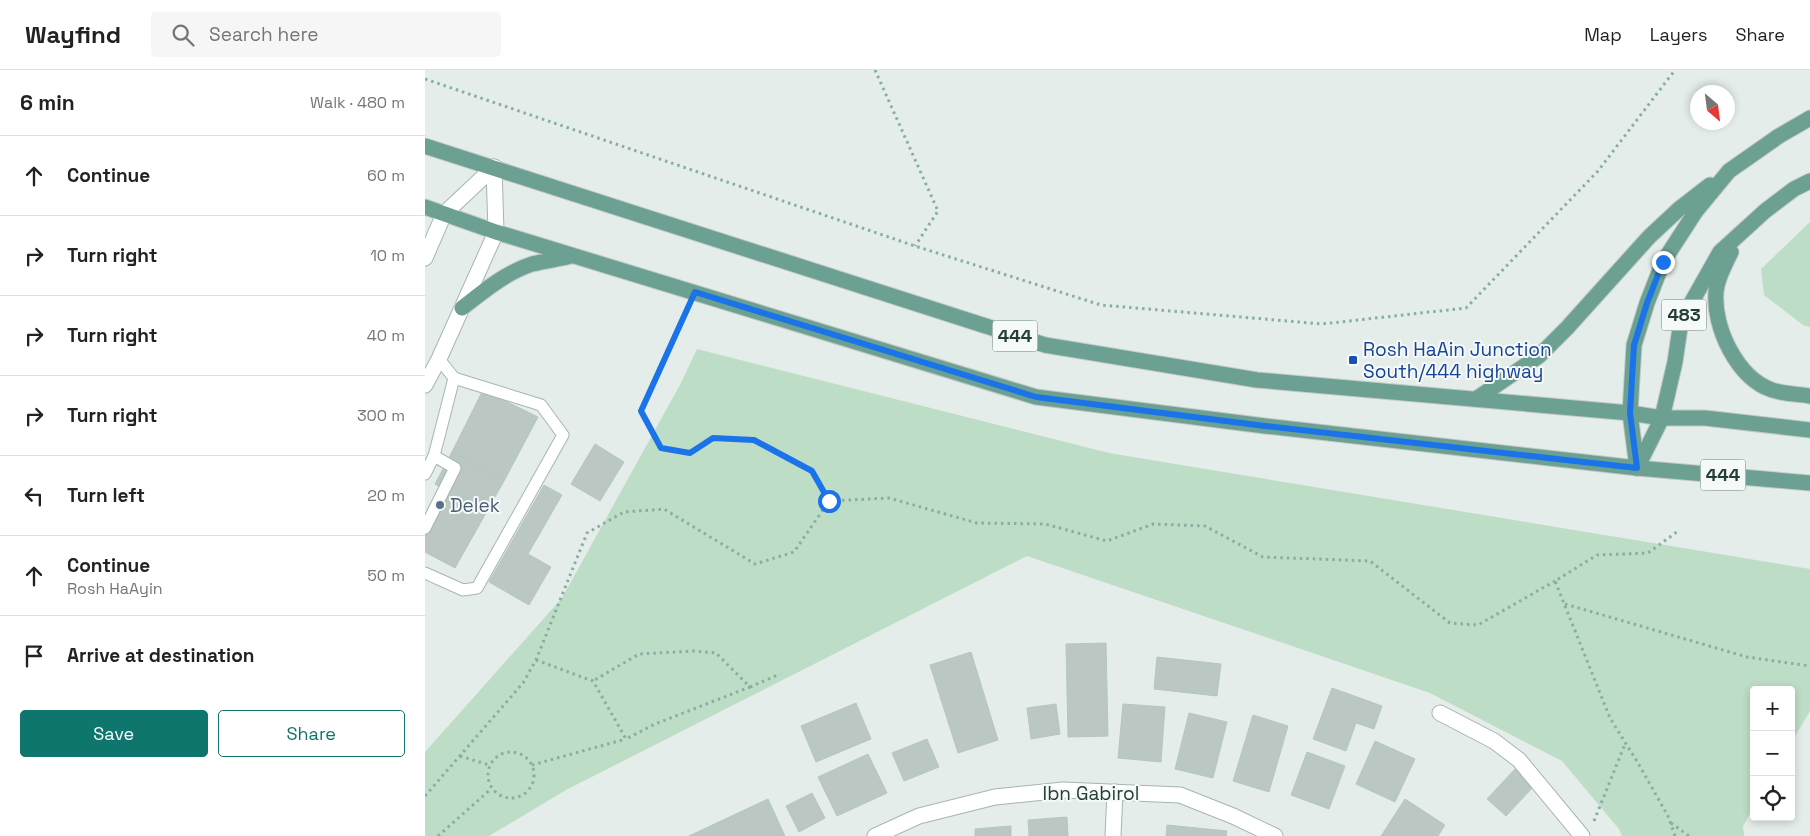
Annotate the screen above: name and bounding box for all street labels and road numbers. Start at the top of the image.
road number: 483 [1661,300,1707,330]
road number: 444 [993,320,1037,352]
road number: 444 [1701,460,1745,490]
street label: Ibn Gabirol [1043,781,1139,806]

